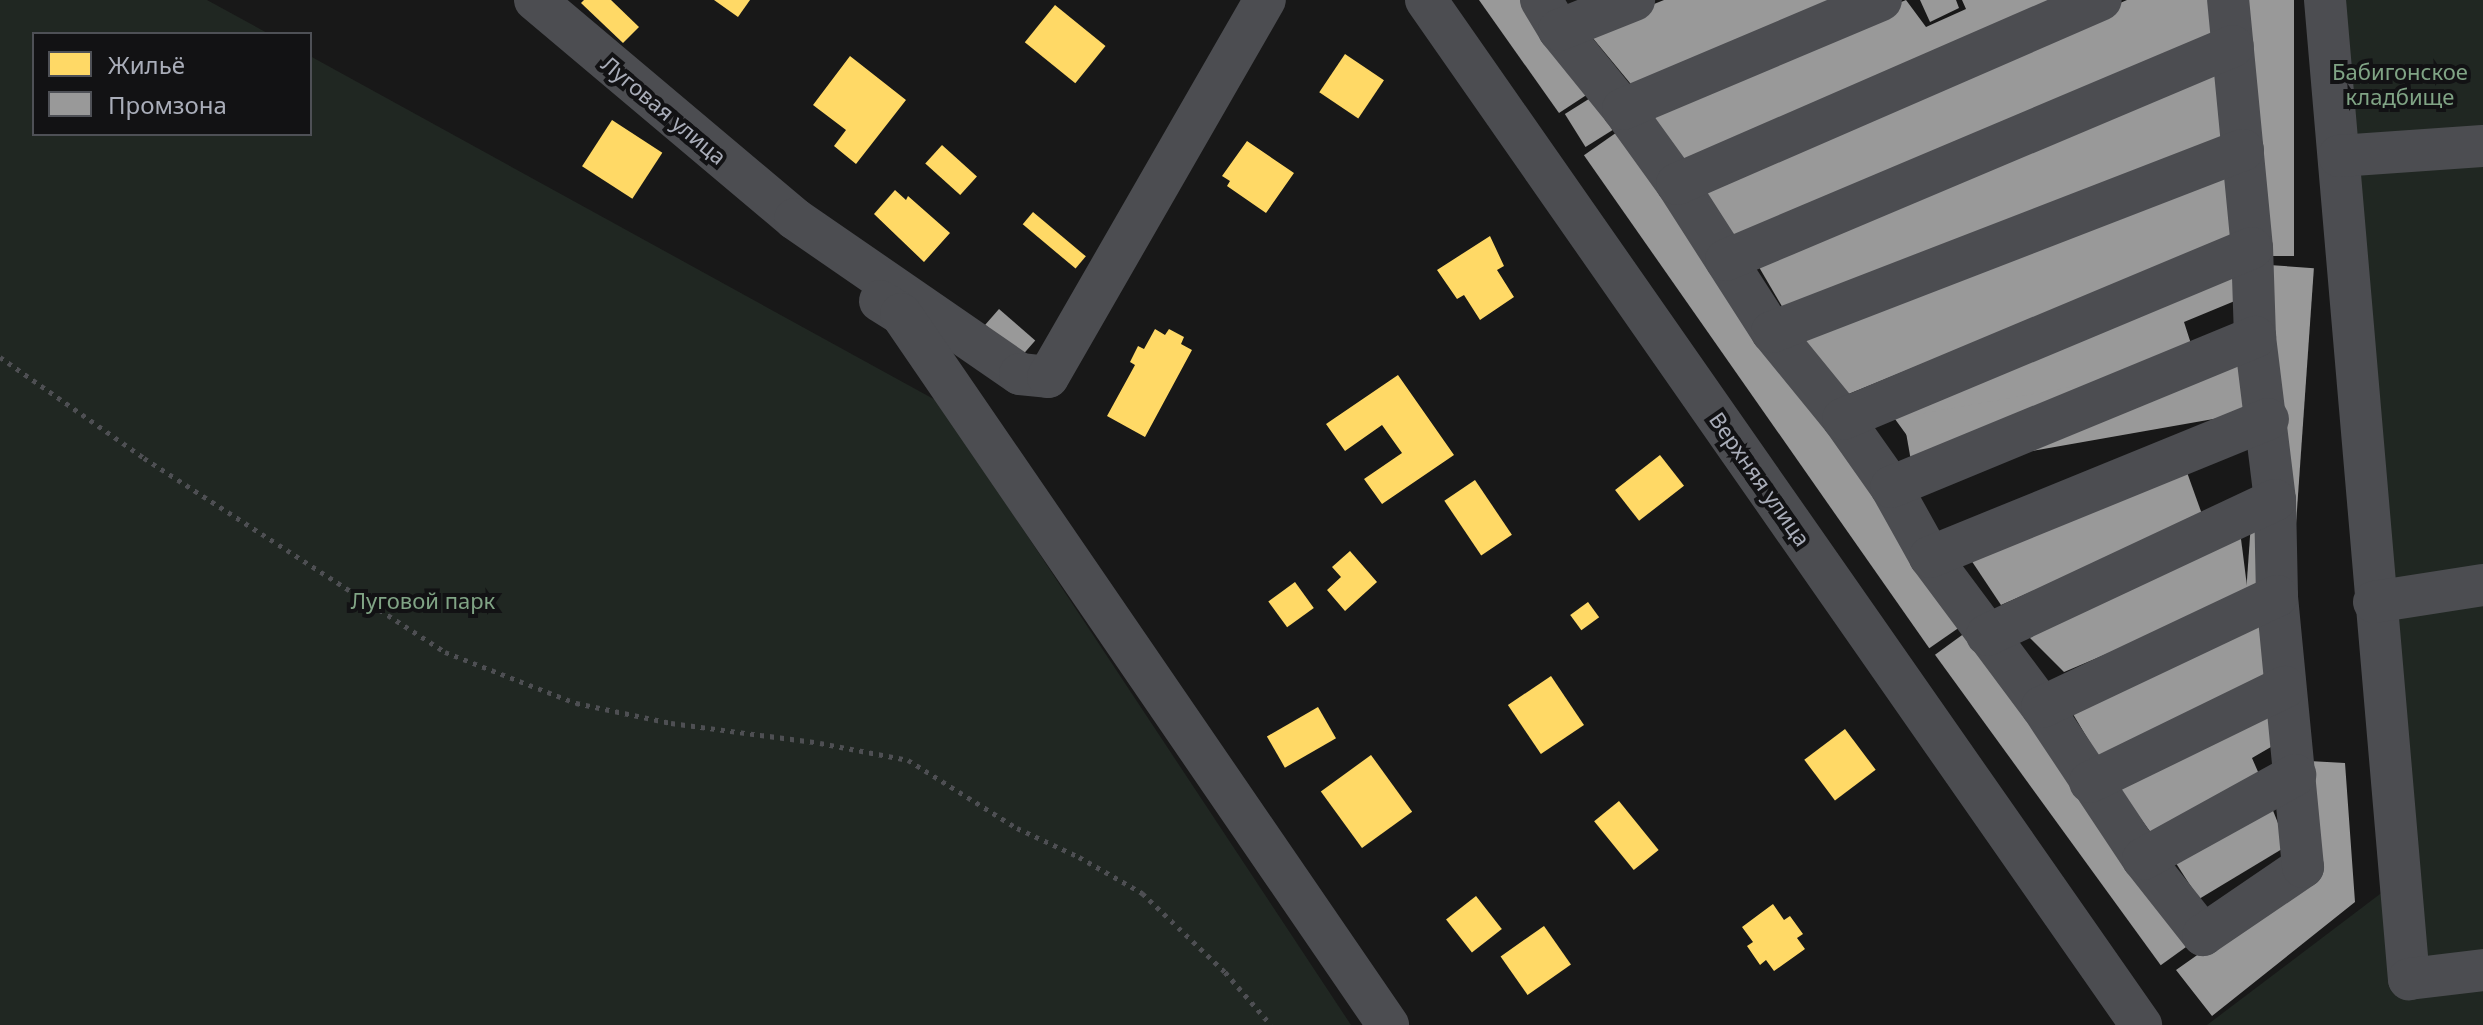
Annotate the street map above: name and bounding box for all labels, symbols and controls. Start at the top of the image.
legend [32,32,312,136]
text: Жильё [108,48,185,81]
street label: Луговая улица [596,50,732,170]
park label: Бабигонское кладбище [2332,58,2468,110]
text: Промзона [108,88,227,121]
street label: Верхняя улица [1704,407,1816,551]
park label: Луговой парк [351,588,495,614]

